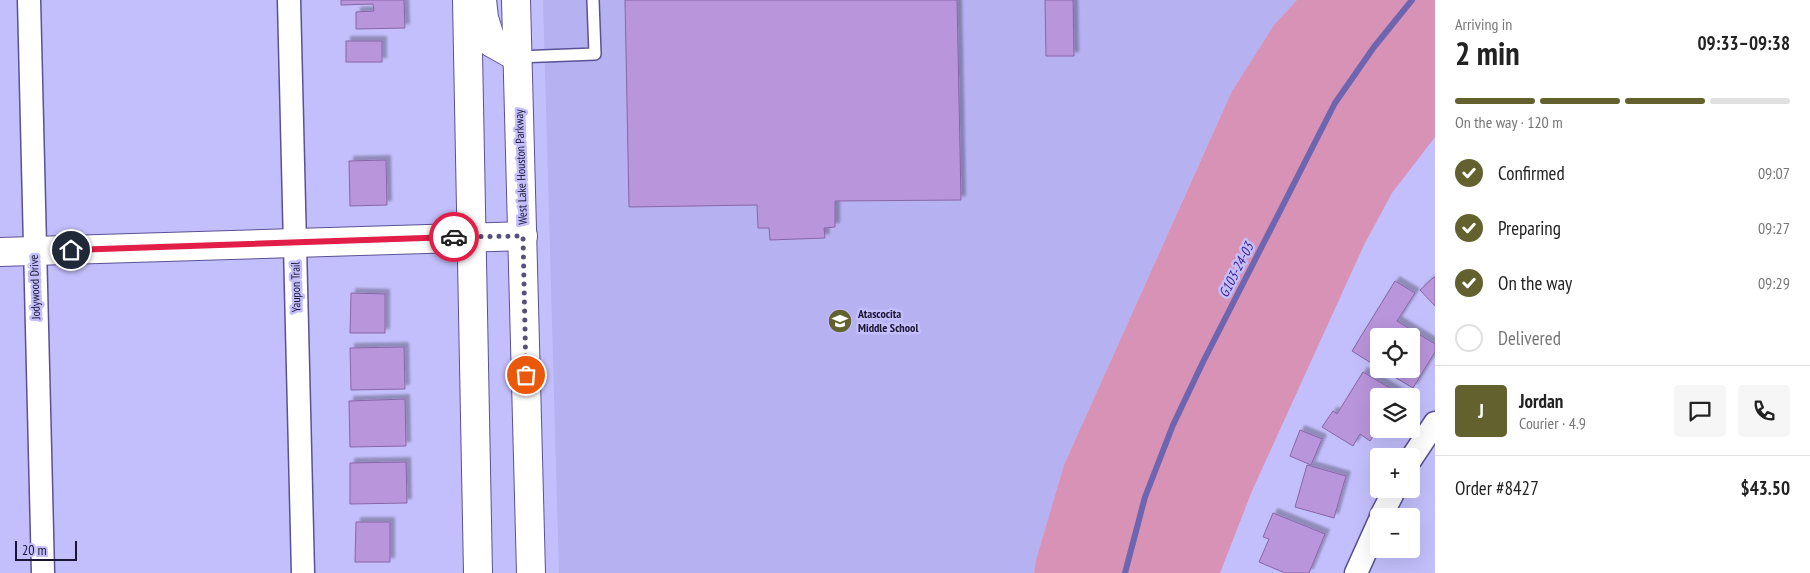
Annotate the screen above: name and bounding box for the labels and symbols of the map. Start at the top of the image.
street label: West Lake Houston Parkway [511,109,530,225]
courier [429,212,479,262]
pin [50,229,92,271]
water label: G103-24-03 [1215,238,1258,300]
street label: Jodywood Drive [26,254,43,321]
street label: Yaupon Trail [288,261,303,312]
place label: Atascocita Middle School [857,306,918,335]
school or university icon: Atascocita Middle School [827,308,853,334]
pin [505,354,547,396]
scale bar [15,538,78,561]

